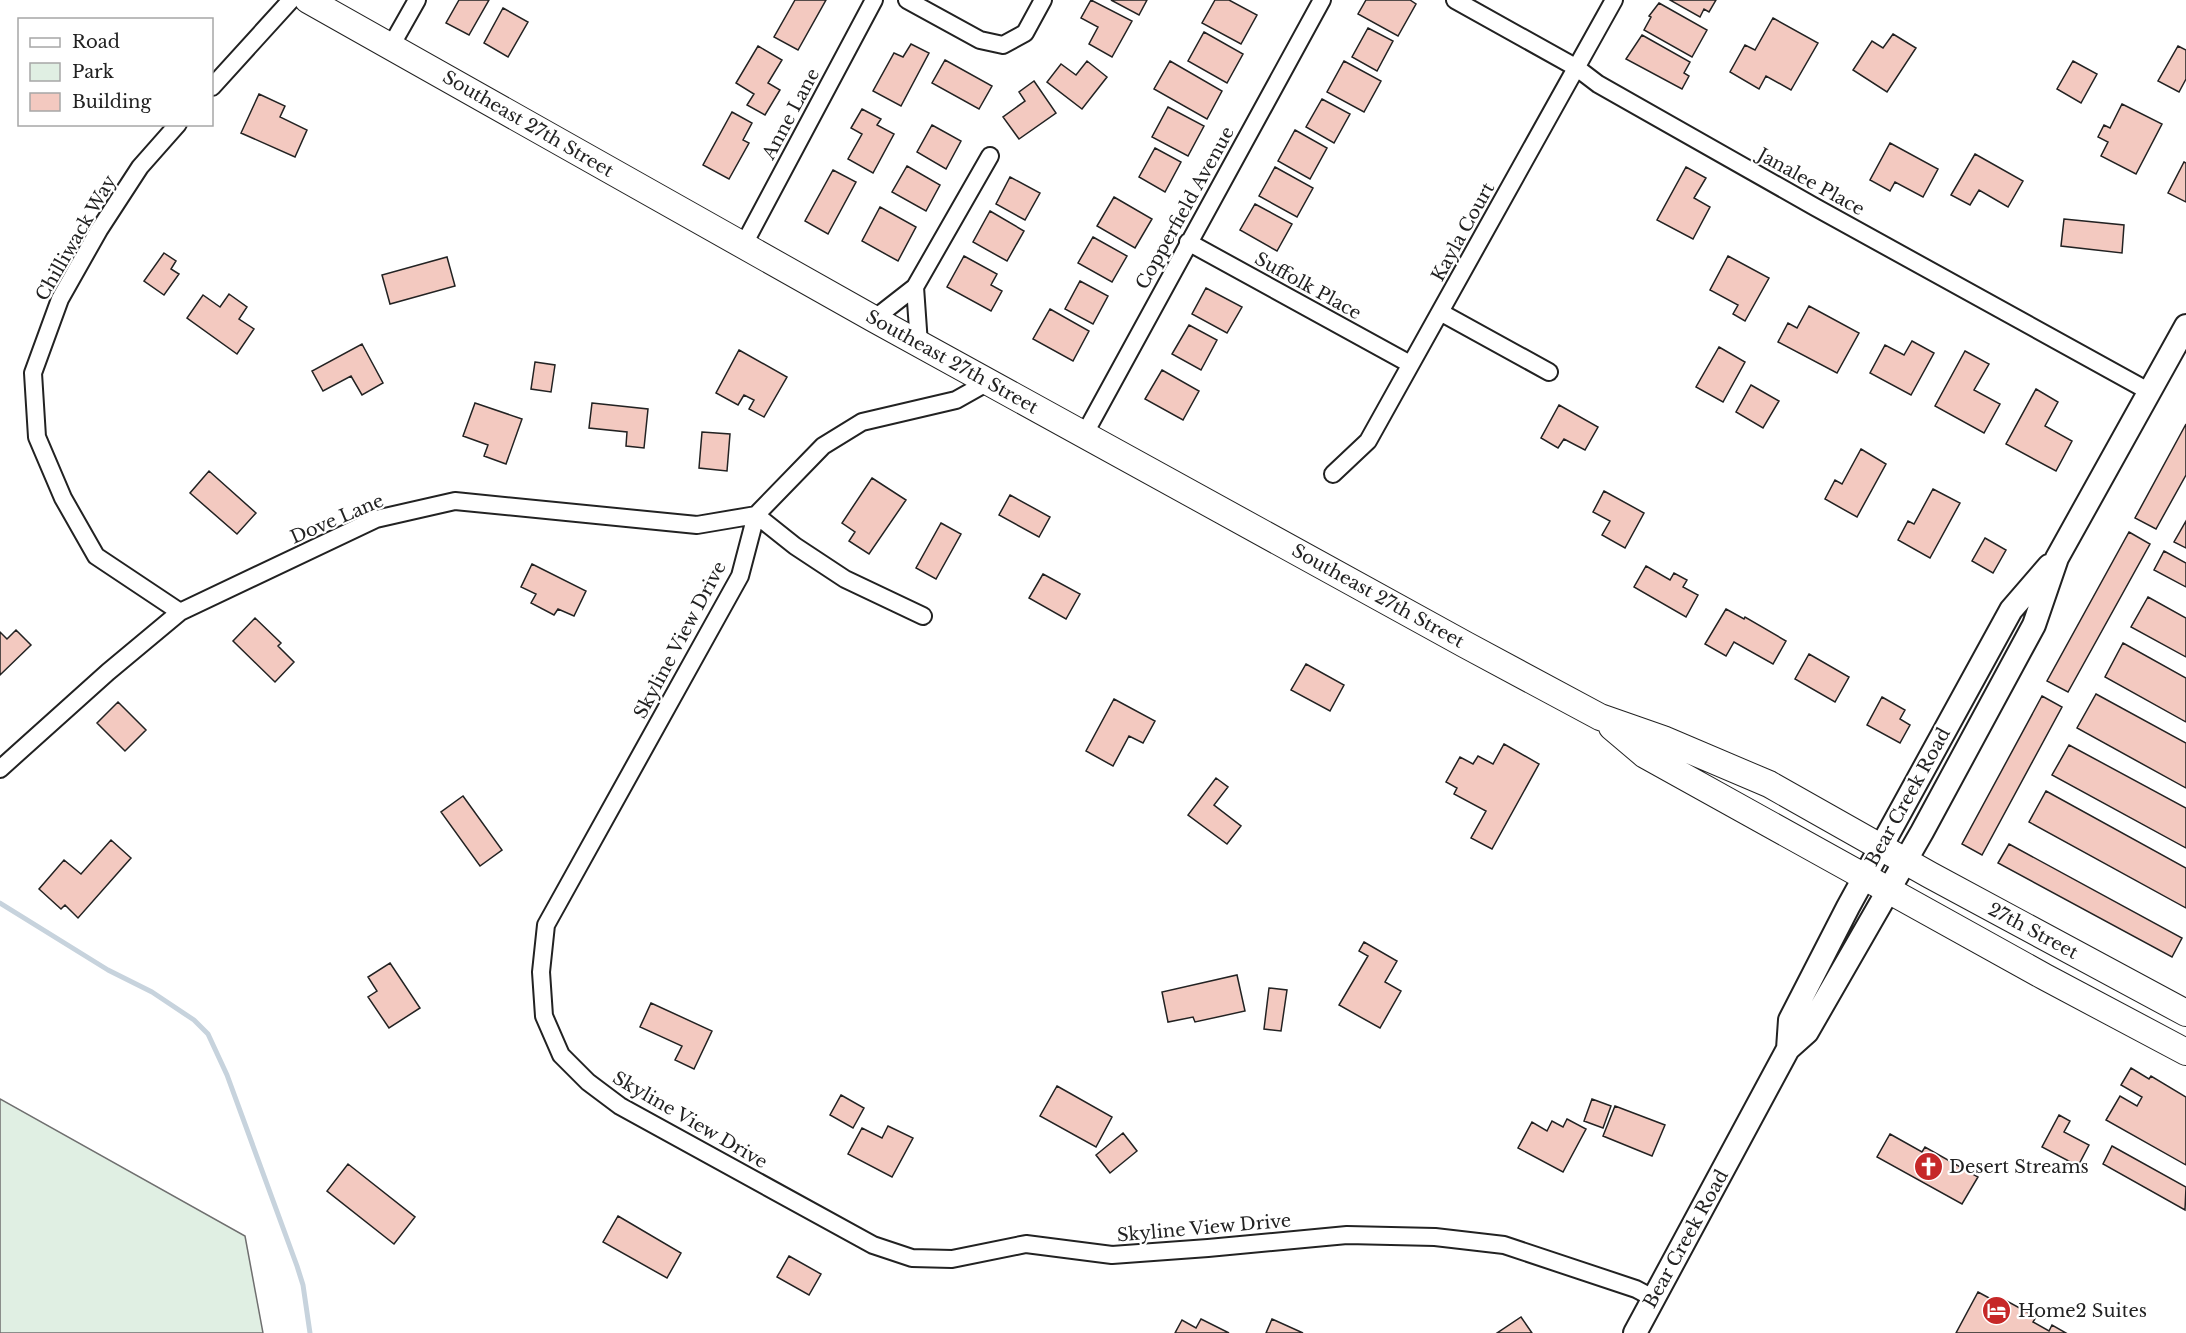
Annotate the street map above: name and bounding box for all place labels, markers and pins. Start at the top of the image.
church icon: Desert Streams [1912,1151,1944,1183]
place label: Desert Streams [1949,1156,2089,1178]
hotel icon: Home2 Suites [1981,1295,2013,1327]
place label: Home2 Suites [2018,1300,2147,1322]

